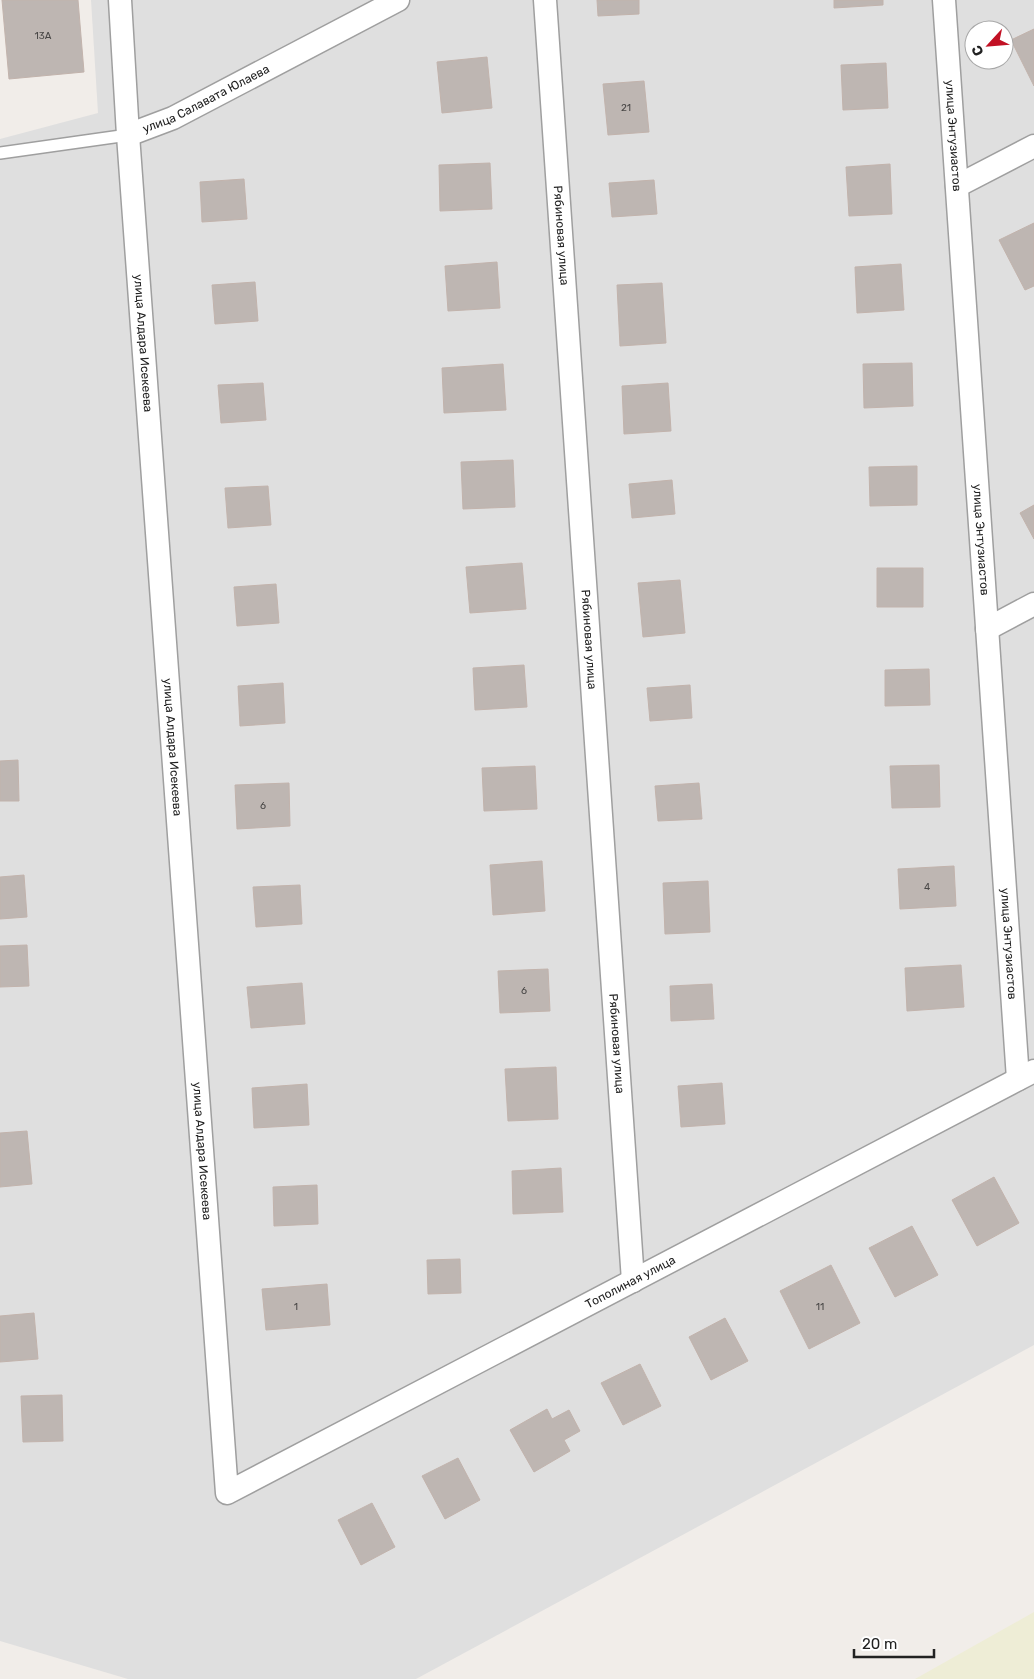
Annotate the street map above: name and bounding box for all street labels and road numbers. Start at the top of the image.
street label: улица Салавата Юлаева [141,62,272,136]
street label: улица Энтузиастов [942,79,964,192]
street label: Рябиновая улица [551,185,572,286]
street label: улица Алдара Исекеева [131,274,155,413]
street label: улица Энтузиастов [970,484,992,596]
street label: Рябиновая улица [579,589,599,690]
street label: улица Алдара Исекеева [161,678,185,817]
street label: улица Энтузиастов [998,888,1020,1000]
street label: Рябиновая улица [606,993,627,1094]
street label: улица Алдара Исекеева [190,1082,214,1221]
street label: Тополиная улица [583,1253,678,1311]

